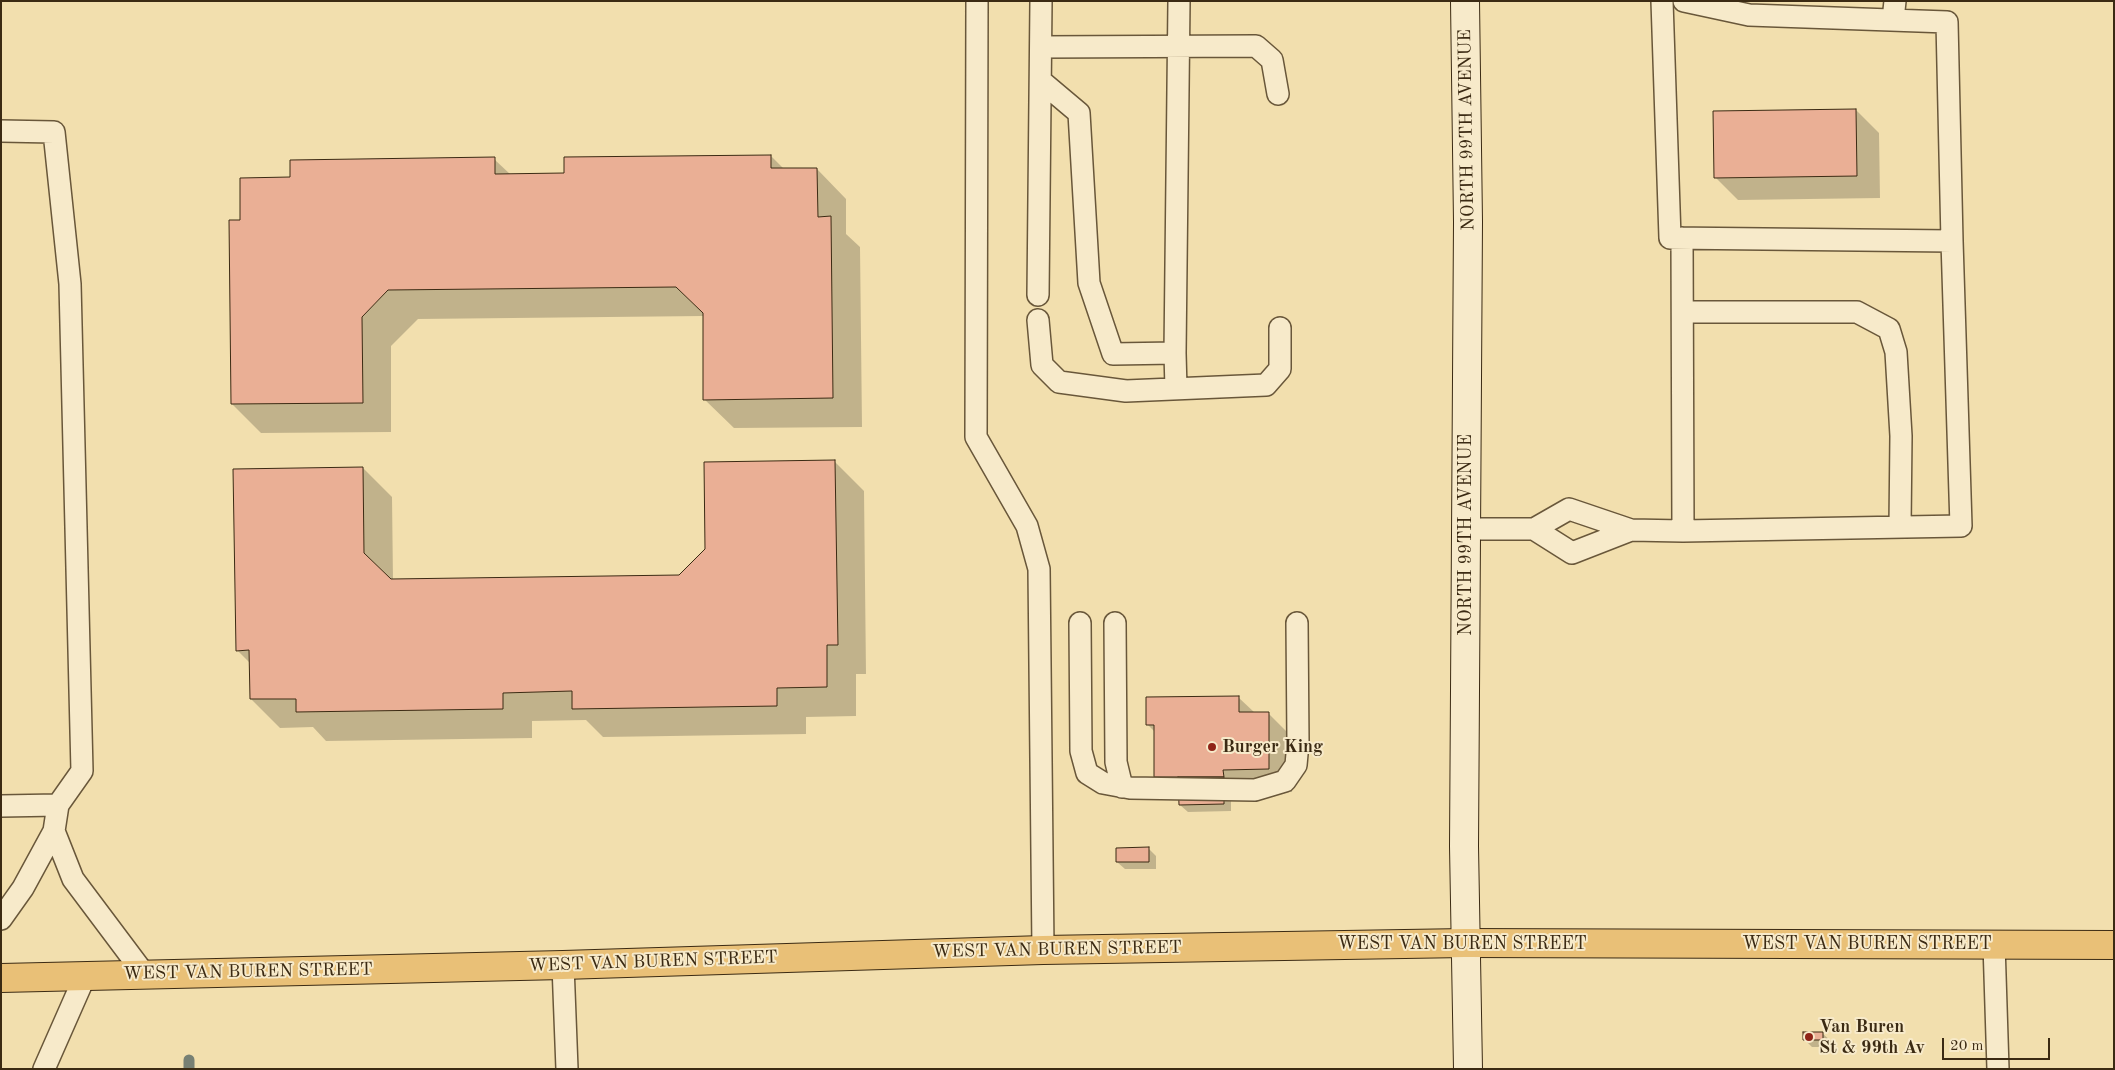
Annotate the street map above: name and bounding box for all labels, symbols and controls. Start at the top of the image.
street label: NORTH 99TH AVENUE [1454,29,1480,231]
street label: NORTH 99TH AVENUE [1455,434,1477,636]
place label: Burger King [1222,736,1323,758]
marker: Burger King [1206,741,1218,753]
street label: WEST VAN BUREN STREET [1337,933,1587,955]
street label: WEST VAN BUREN STREET [1742,933,1992,955]
street label: WEST VAN BUREN STREET [932,937,1182,963]
street label: WEST VAN BUREN STREET [528,947,778,977]
street label: WEST VAN BUREN STREET [123,959,373,985]
place label: Van Buren St & 99th Av [1819,1016,1925,1058]
scale bar [1945,1028,2052,1060]
marker: Van Buren St & 99th Av [1803,1031,1815,1043]
text: 20 m [1950,1039,1984,1054]

